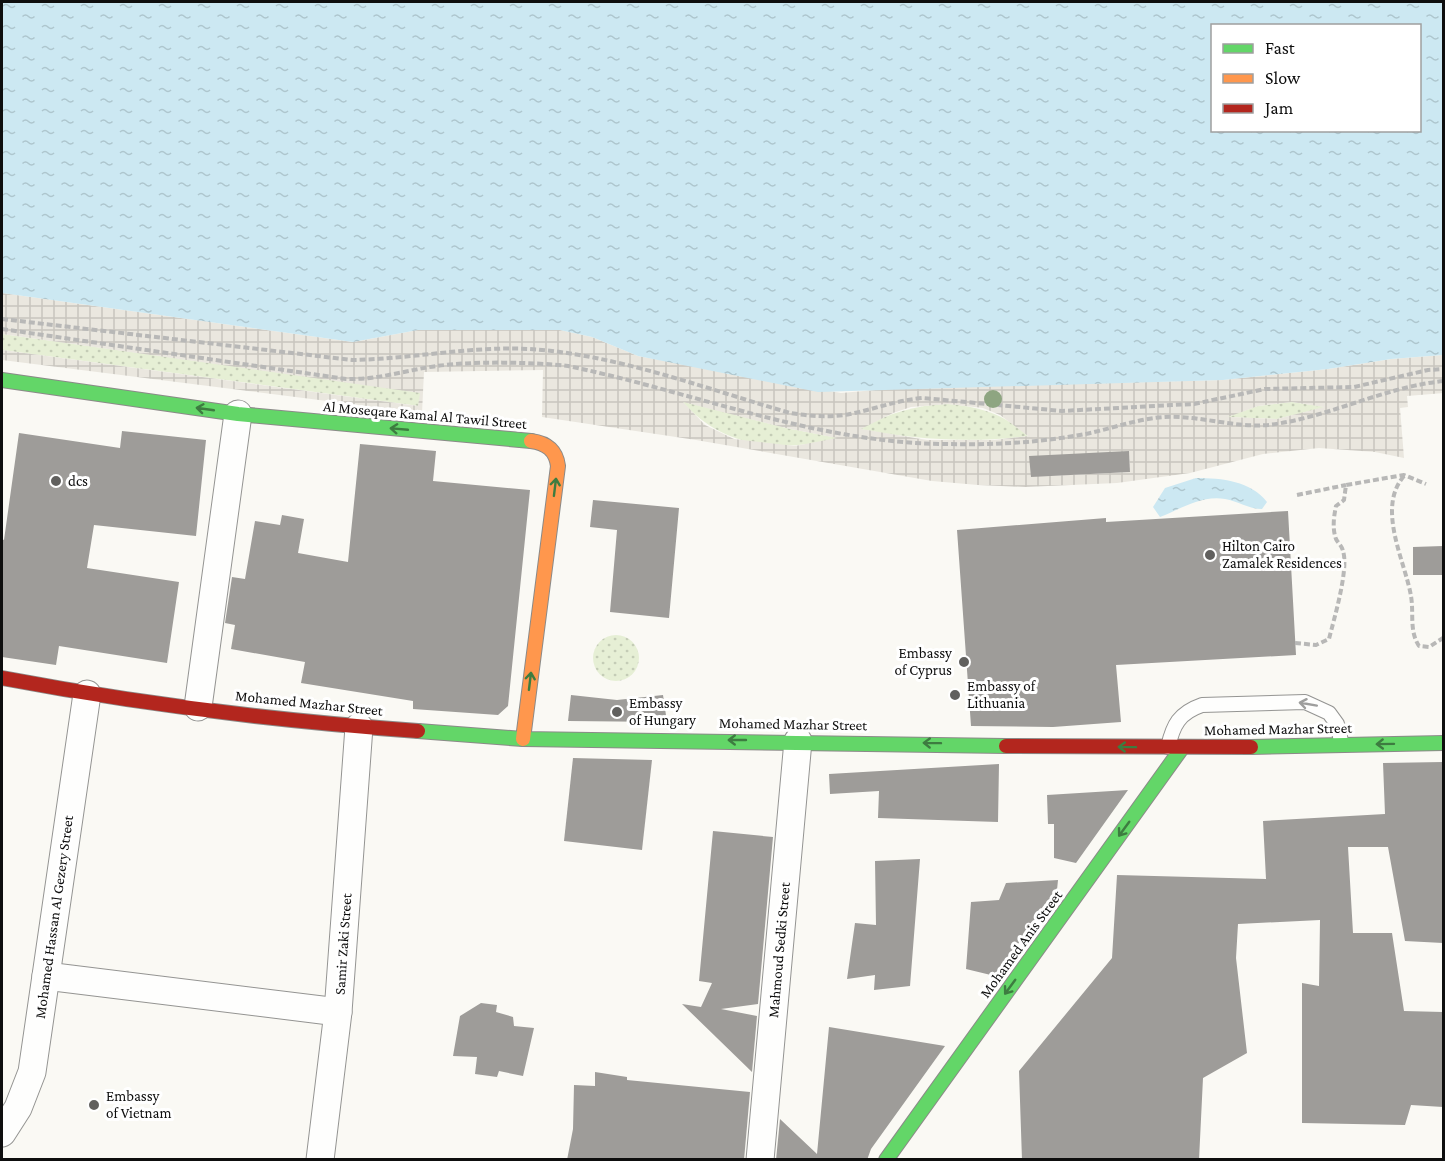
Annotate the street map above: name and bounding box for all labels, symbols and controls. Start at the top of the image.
legend [1211,24,1421,132]
text: Fast [1265,38,1296,58]
text: Slow [1265,68,1301,88]
text: Jam [1263,98,1294,118]
street label: Al Moseqare Kamal Al Tawil Street [322,398,529,433]
one-way arrow [196,404,216,415]
one-way arrow [390,423,410,434]
place label: dcs [68,473,88,489]
marker: dcs [49,474,63,488]
one-way arrow [550,478,561,498]
place label: Hilton Cairo Zamalek Residences [1222,538,1342,571]
marker: Hilton Cairo Zamalek Residences [1203,548,1217,562]
place label: Embassy of Cyprus [895,645,952,679]
marker: Embassy of Cyprus [957,655,971,669]
one-way arrow [525,671,536,691]
place label: Embassy of Lithuania [967,678,1037,711]
street label: Mohamed Mazhar Street [234,687,385,719]
marker: Embassy of Lithuania [948,688,962,702]
place label: Embassy of Hungary [629,695,696,729]
one-way arrow [1299,698,1318,709]
marker: Embassy of Hungary [610,705,624,719]
street label: Mohamed Mazhar Street [719,715,868,733]
street label: Mohamed Mazhar Street [1204,720,1353,738]
one-way arrow [728,734,748,746]
one-way arrow [923,737,943,749]
one-way arrow [1376,738,1396,750]
one-way arrow [1118,741,1138,752]
street label: Mohamed Hassan Al Gezery Street [32,813,77,1020]
one-way arrow [1117,821,1130,837]
street label: Mahmoud Sedki Street [765,880,793,1019]
street label: Mohamed Anis Street [977,886,1066,1001]
street label: Samir Zaki Street [331,892,355,995]
one-way arrow [1003,979,1016,995]
place label: Embassy of Vietnam [106,1088,172,1121]
marker: Embassy of Vietnam [87,1098,101,1112]

